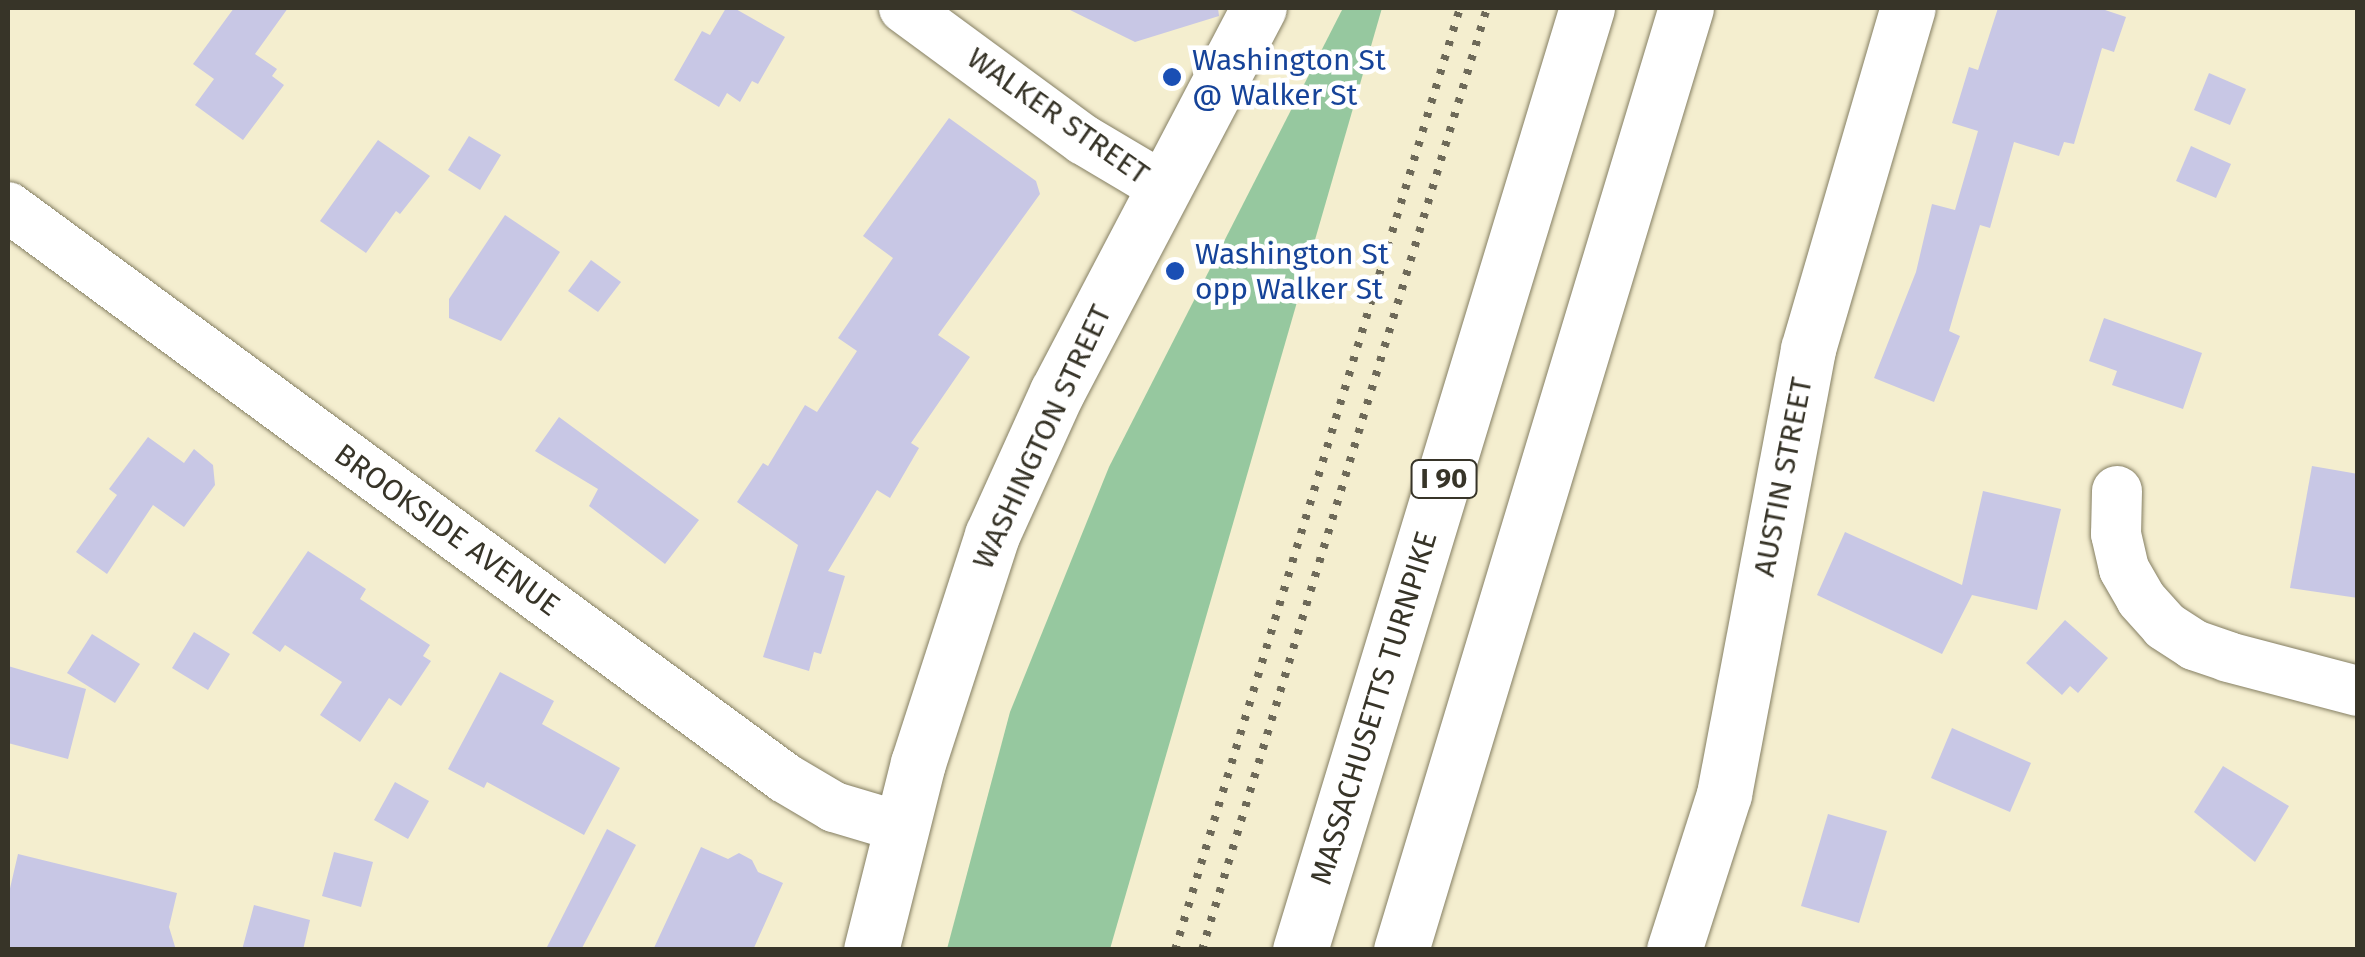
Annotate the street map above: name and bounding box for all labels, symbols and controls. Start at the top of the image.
street label: WALKER STREET [960,40,1156,192]
place label: Washington St @ Walker St [1192,42,1386,112]
marker: Washington St @ Walker St [1161,66,1183,88]
place label: Washington St opp Walker St [1195,236,1389,306]
marker: Washington St opp Walker St [1164,260,1186,282]
street label: WASHINGTON STREET [965,299,1119,575]
street label: AUSTIN STREET [1746,374,1820,580]
street label: BROOKSIDE AVENUE [327,436,567,624]
road number: I 90 [1409,456,1479,502]
street label: MASSACHUSETTS TURNPIKE [1303,527,1445,889]

